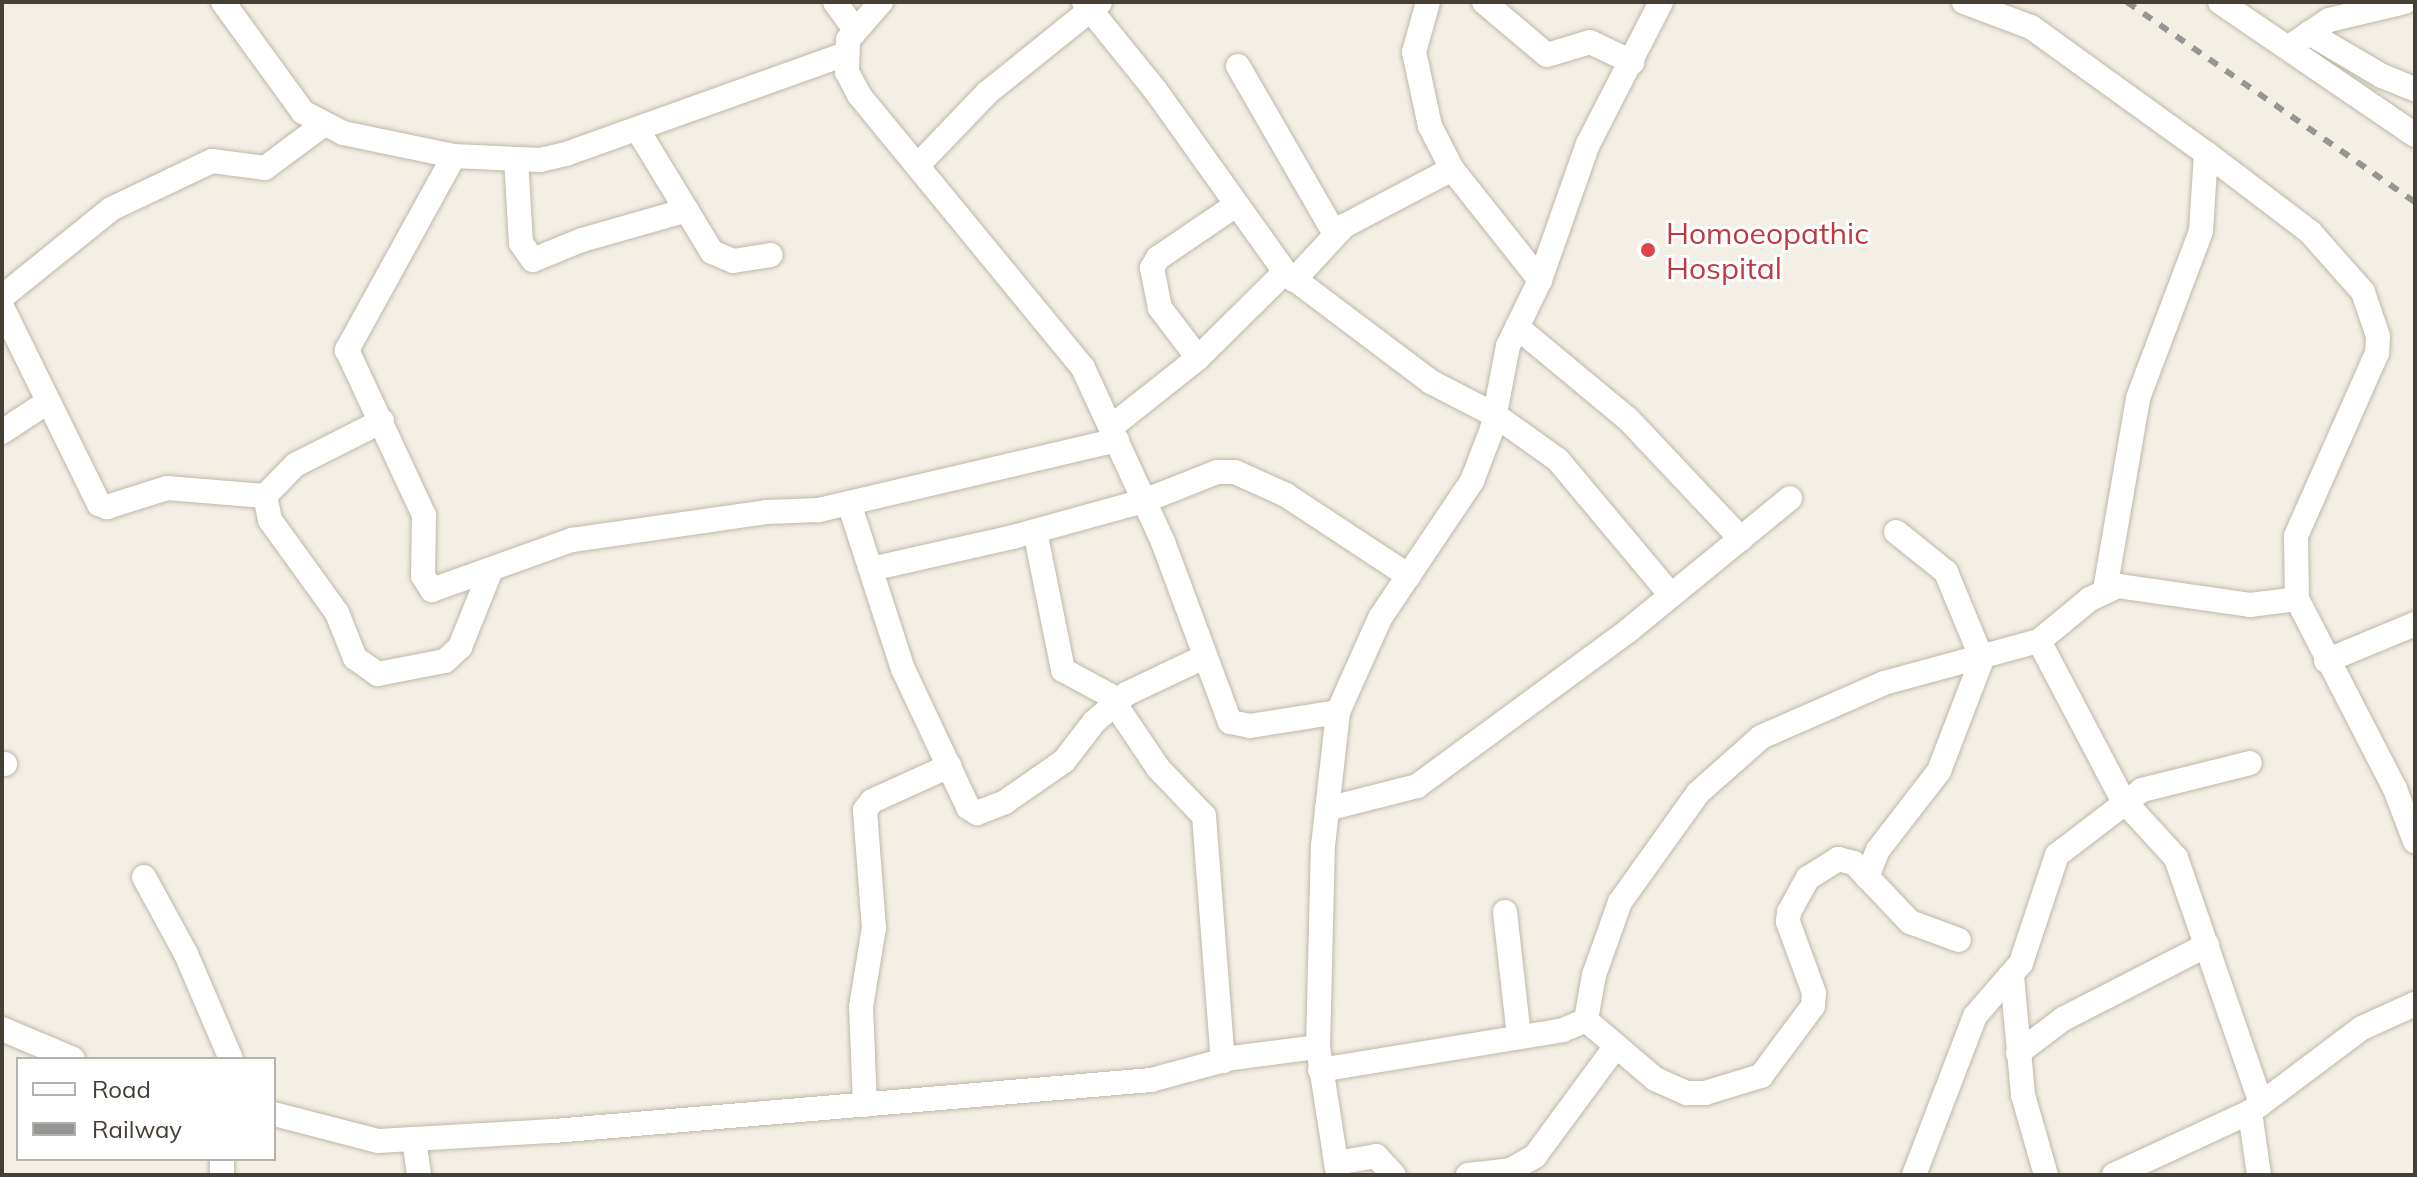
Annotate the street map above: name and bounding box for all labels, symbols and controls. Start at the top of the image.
place label: Homoeopathic Hospital [1666,215,1869,286]
marker: Homoeopathic Hospital [1637,239,1659,261]
legend [16,1057,276,1161]
text: Road [92,1074,151,1104]
text: Railway [92,1114,182,1144]

